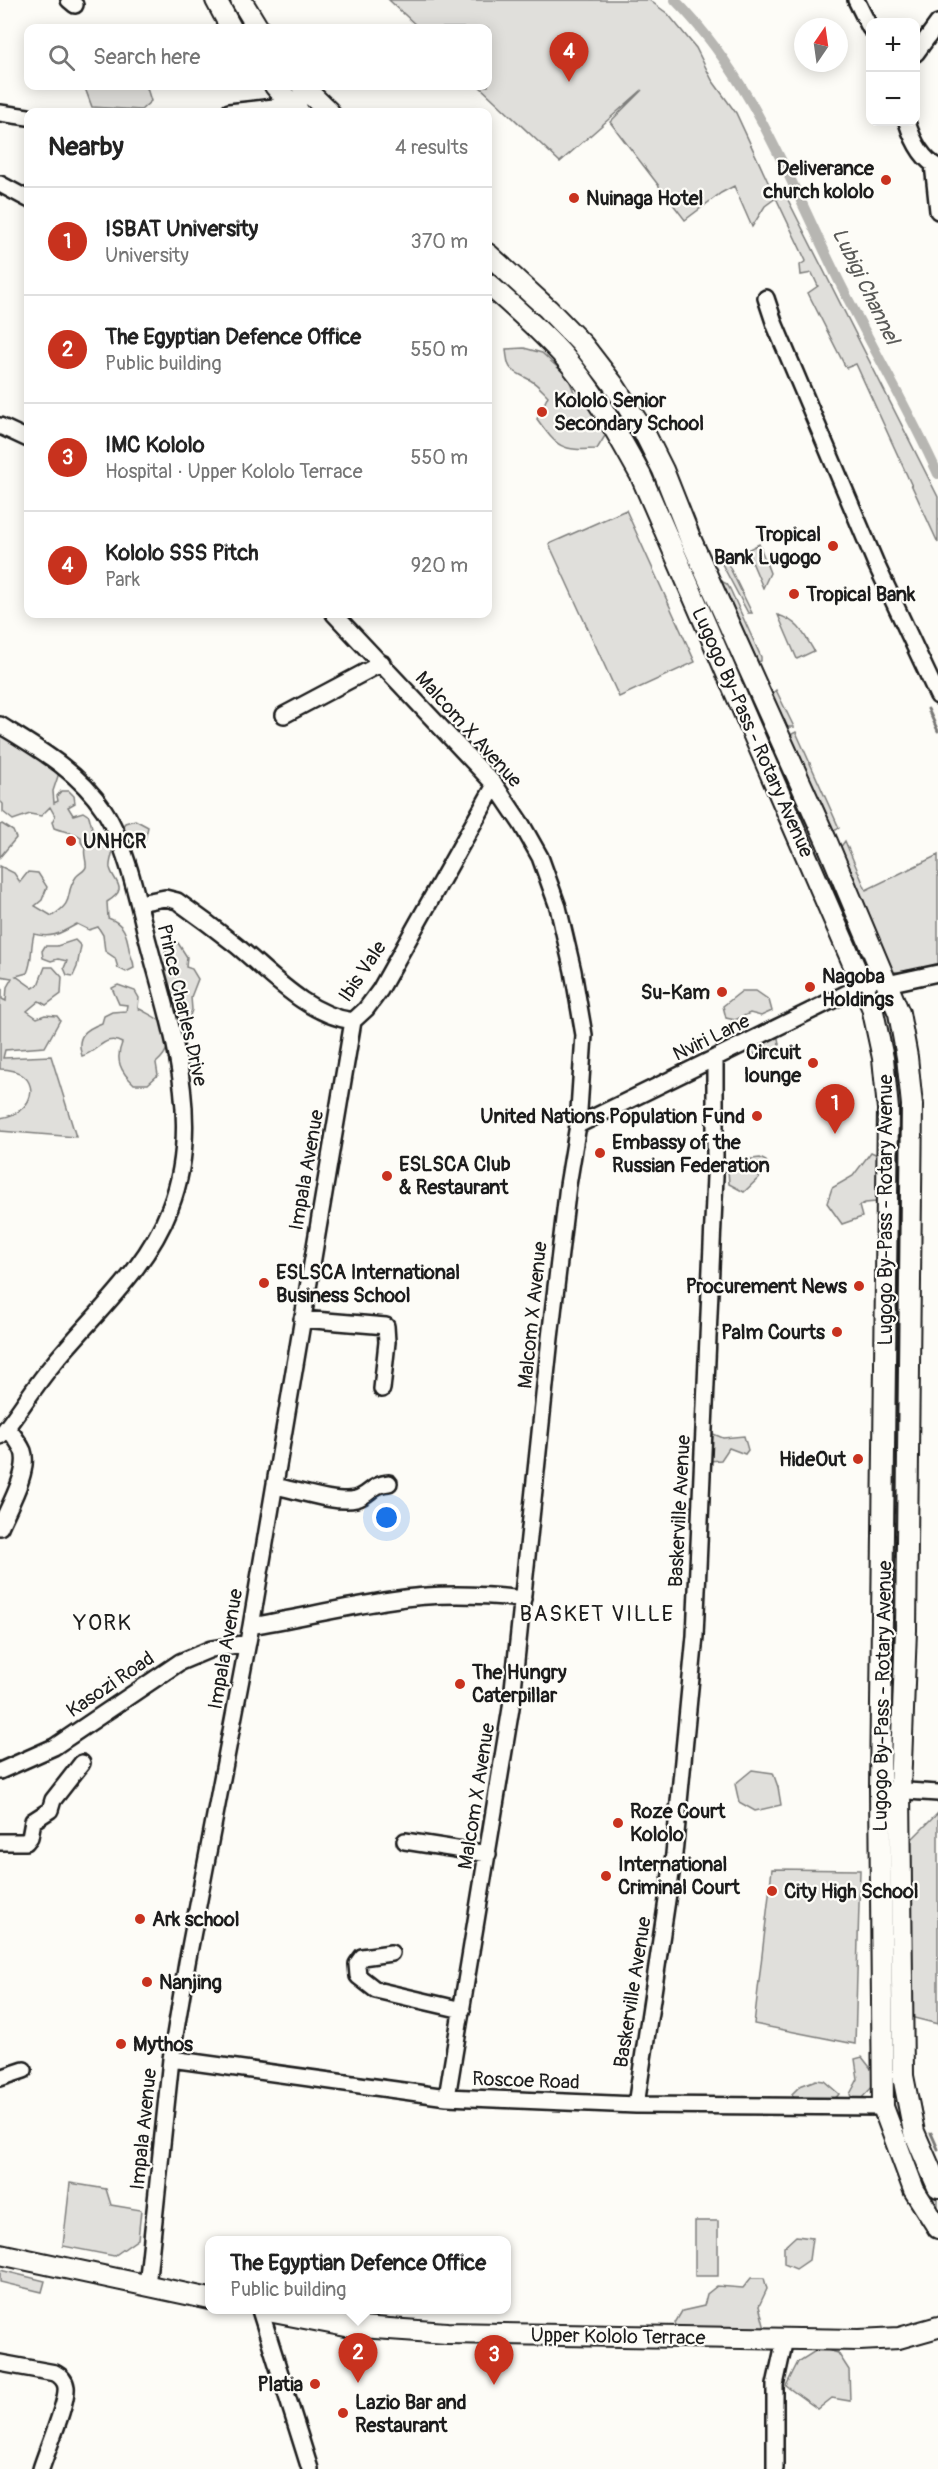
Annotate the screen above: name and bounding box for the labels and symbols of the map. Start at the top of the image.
north arrow [794,18,848,72]
pin: 4 [550,32,588,82]
place label: Deliverance church kololo [762,156,875,204]
marker: Deliverance church kololo [879,173,893,187]
place label: Nuinaga Hotel [586,186,703,211]
marker: Nuinaga Hotel [567,191,581,205]
water label: Lubigi Channel [826,224,906,351]
place label: Kololo Senior Secondary School [554,388,704,436]
marker: Kololo Senior Secondary School [535,405,549,419]
place label: Tropical Bank Lugogo [714,522,821,570]
marker: Tropical Bank Lugogo [826,539,840,553]
place label: Tropical Bank [805,582,916,607]
marker: Tropical Bank [787,587,801,601]
street label: Lugogo By-Pass - Rotary Avenue [686,603,819,861]
street label: Malcom X Avenue [410,666,528,793]
place label: UNHCR [83,829,147,854]
marker: UNHCR [64,834,78,848]
street label: Prince Charles Drive [152,922,213,1089]
street label: Ibis Vale [333,936,392,1007]
place label: Nagoba Holdings [822,964,894,1012]
place label: Su-Kam [641,980,710,1005]
marker: Nagoba Holdings [803,980,817,994]
marker: Su-Kam [715,985,729,999]
street label: Nviri Lane [669,1008,754,1067]
place label: Circuit lounge [744,1040,802,1088]
marker: Circuit lounge [806,1056,820,1070]
street label: Lugogo By-Pass - Rotary Avenue [873,1074,898,1346]
pin: 1 [816,1084,854,1134]
place label: United Nations Population Fund [480,1104,745,1129]
street label: Impala Avenue [284,1108,329,1232]
marker: United Nations Population Fund [750,1109,764,1123]
place label: Embassy of the Russian Federation [612,1130,770,1178]
marker: Embassy of the Russian Federation [593,1146,607,1160]
place label: ESLSCA Club & Restaurant [399,1152,511,1200]
marker: ESLSCA Club & Restaurant [380,1169,394,1183]
street label: Malcom X Avenue [512,1240,553,1390]
place label: ESLSCA International Business School [276,1260,460,1308]
place label: Procurement News [686,1274,847,1299]
marker: ESLSCA International Business School [257,1276,271,1290]
marker: Procurement News [852,1279,866,1293]
place label: Palm Courts [721,1320,825,1345]
marker: Palm Courts [830,1325,844,1339]
street label: Baskerville Avenue [663,1434,696,1588]
place label: HideOut [779,1447,847,1472]
marker: HideOut [851,1452,865,1466]
your location [372,1503,401,1532]
street label: Lugogo By-Pass - Rotary Avenue [868,1560,897,1832]
street label: Impala Avenue [203,1587,248,1711]
district label: BASKET VILLE [520,1600,674,1628]
district label: YORK [73,1609,132,1637]
street label: Kasozi Road [62,1646,159,1723]
place label: The Hungry Caterpillar [471,1660,567,1708]
marker: The Hungry Caterpillar [453,1677,467,1691]
street label: Malcom X Avenue [453,1721,500,1871]
place label: Roze Court Kololo [630,1799,726,1847]
marker: Roze Court Kololo [611,1816,625,1830]
place label: International Criminal Court [618,1852,741,1900]
marker: International Criminal Court [599,1869,613,1883]
place label: City High School [784,1879,918,1904]
marker: City High School [765,1884,779,1898]
place label: Ark school [152,1907,240,1932]
marker: Ark school [133,1912,147,1926]
street label: Baskerville Avenue [608,1915,657,2069]
place label: Nanjing [159,1970,222,1995]
marker: Nanjing [140,1975,154,1989]
place label: Mythos [133,2032,193,2057]
marker: Mythos [114,2037,128,2051]
street label: Roscoe Road [472,2066,580,2095]
street label: Impala Avenue [125,2067,162,2191]
street label: Upper Kololo Terrace [530,2322,706,2351]
pin: 2 [338,2334,378,2383]
pin: 3 [474,2336,514,2385]
place label: Platia [258,2372,303,2397]
marker: Platia [308,2377,322,2391]
place label: Lazio Bar and Restaurant [355,2390,467,2438]
marker: Lazio Bar and Restaurant [336,2406,350,2420]

